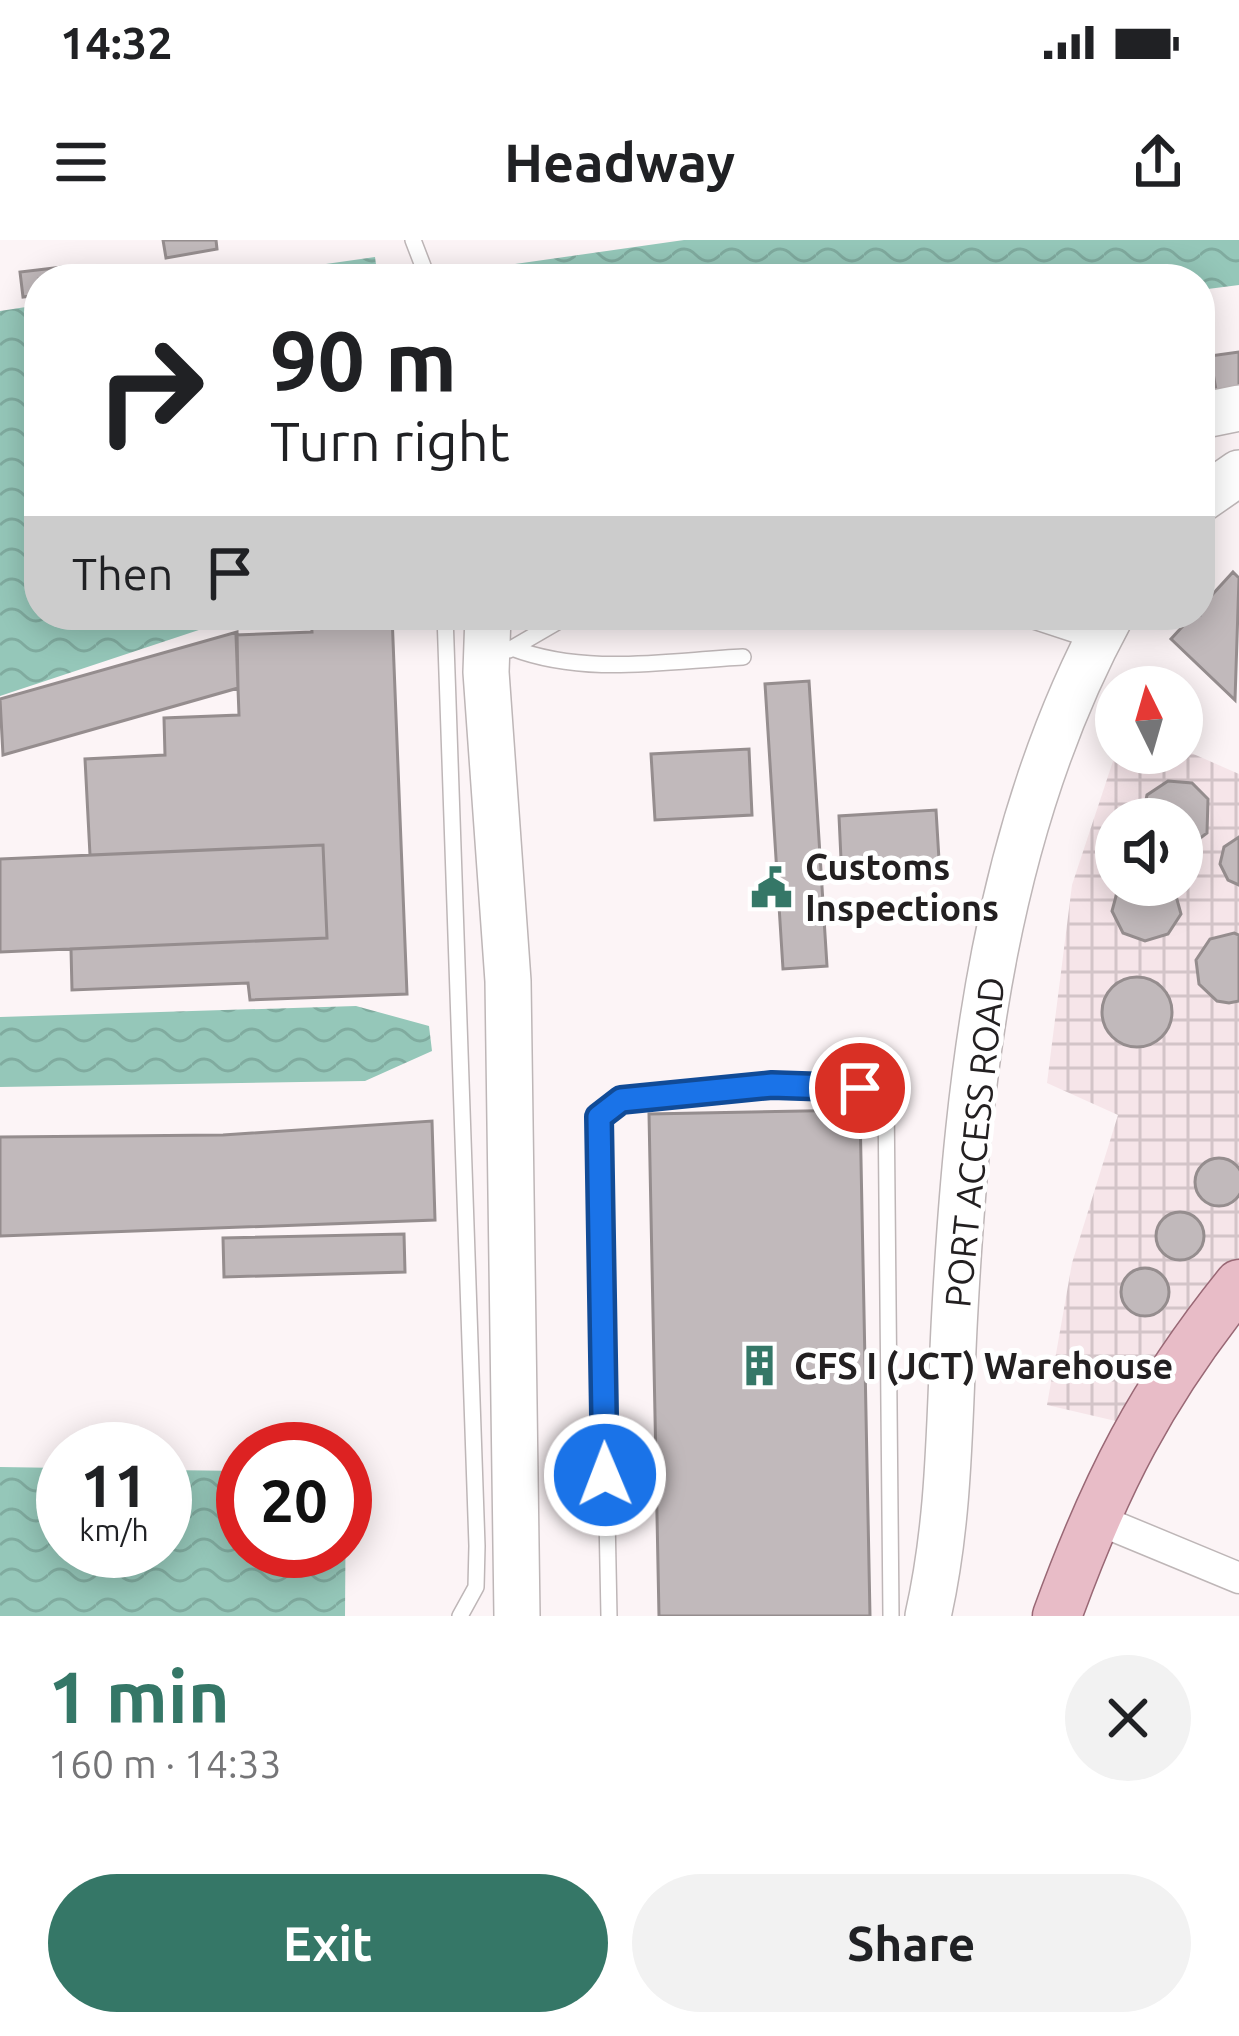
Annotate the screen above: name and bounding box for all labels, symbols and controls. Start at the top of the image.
text: 14:32 [60,17,173,68]
icon: menu [48,129,114,195]
icon: share [1125,129,1191,195]
text: Headway [504,132,735,192]
icon: right [72,312,228,468]
text: 90 m [270,313,457,407]
text: Turn right [270,411,510,471]
icon: arrive [197,540,263,606]
text: Then [72,548,173,599]
north arrow [1095,666,1203,774]
map controls [1095,666,1203,906]
button: sound [1095,798,1203,906]
place label: Customs Inspections [805,846,999,928]
public building icon: Customs Inspections [748,864,794,910]
street label: PORT ACCESS ROAD [936,975,1012,1309]
pin [809,1037,911,1139]
icon: arrive [827,1055,893,1121]
building icon: CFS I (JCT) Warehouse [737,1342,783,1388]
place label: CFS I (JCT) Warehouse [794,1345,1173,1386]
position arrow [542,1412,668,1538]
speed limit sign: 20 [216,1422,372,1578]
text: 11 [80,1451,148,1518]
text: km/h [79,1513,149,1547]
button: close [1065,1655,1191,1781]
text: 1 min [48,1656,230,1737]
text: 160 m · 14:33 [48,1742,282,1785]
button: Exit [48,1874,608,2012]
button: Share [632,1874,1191,2012]

